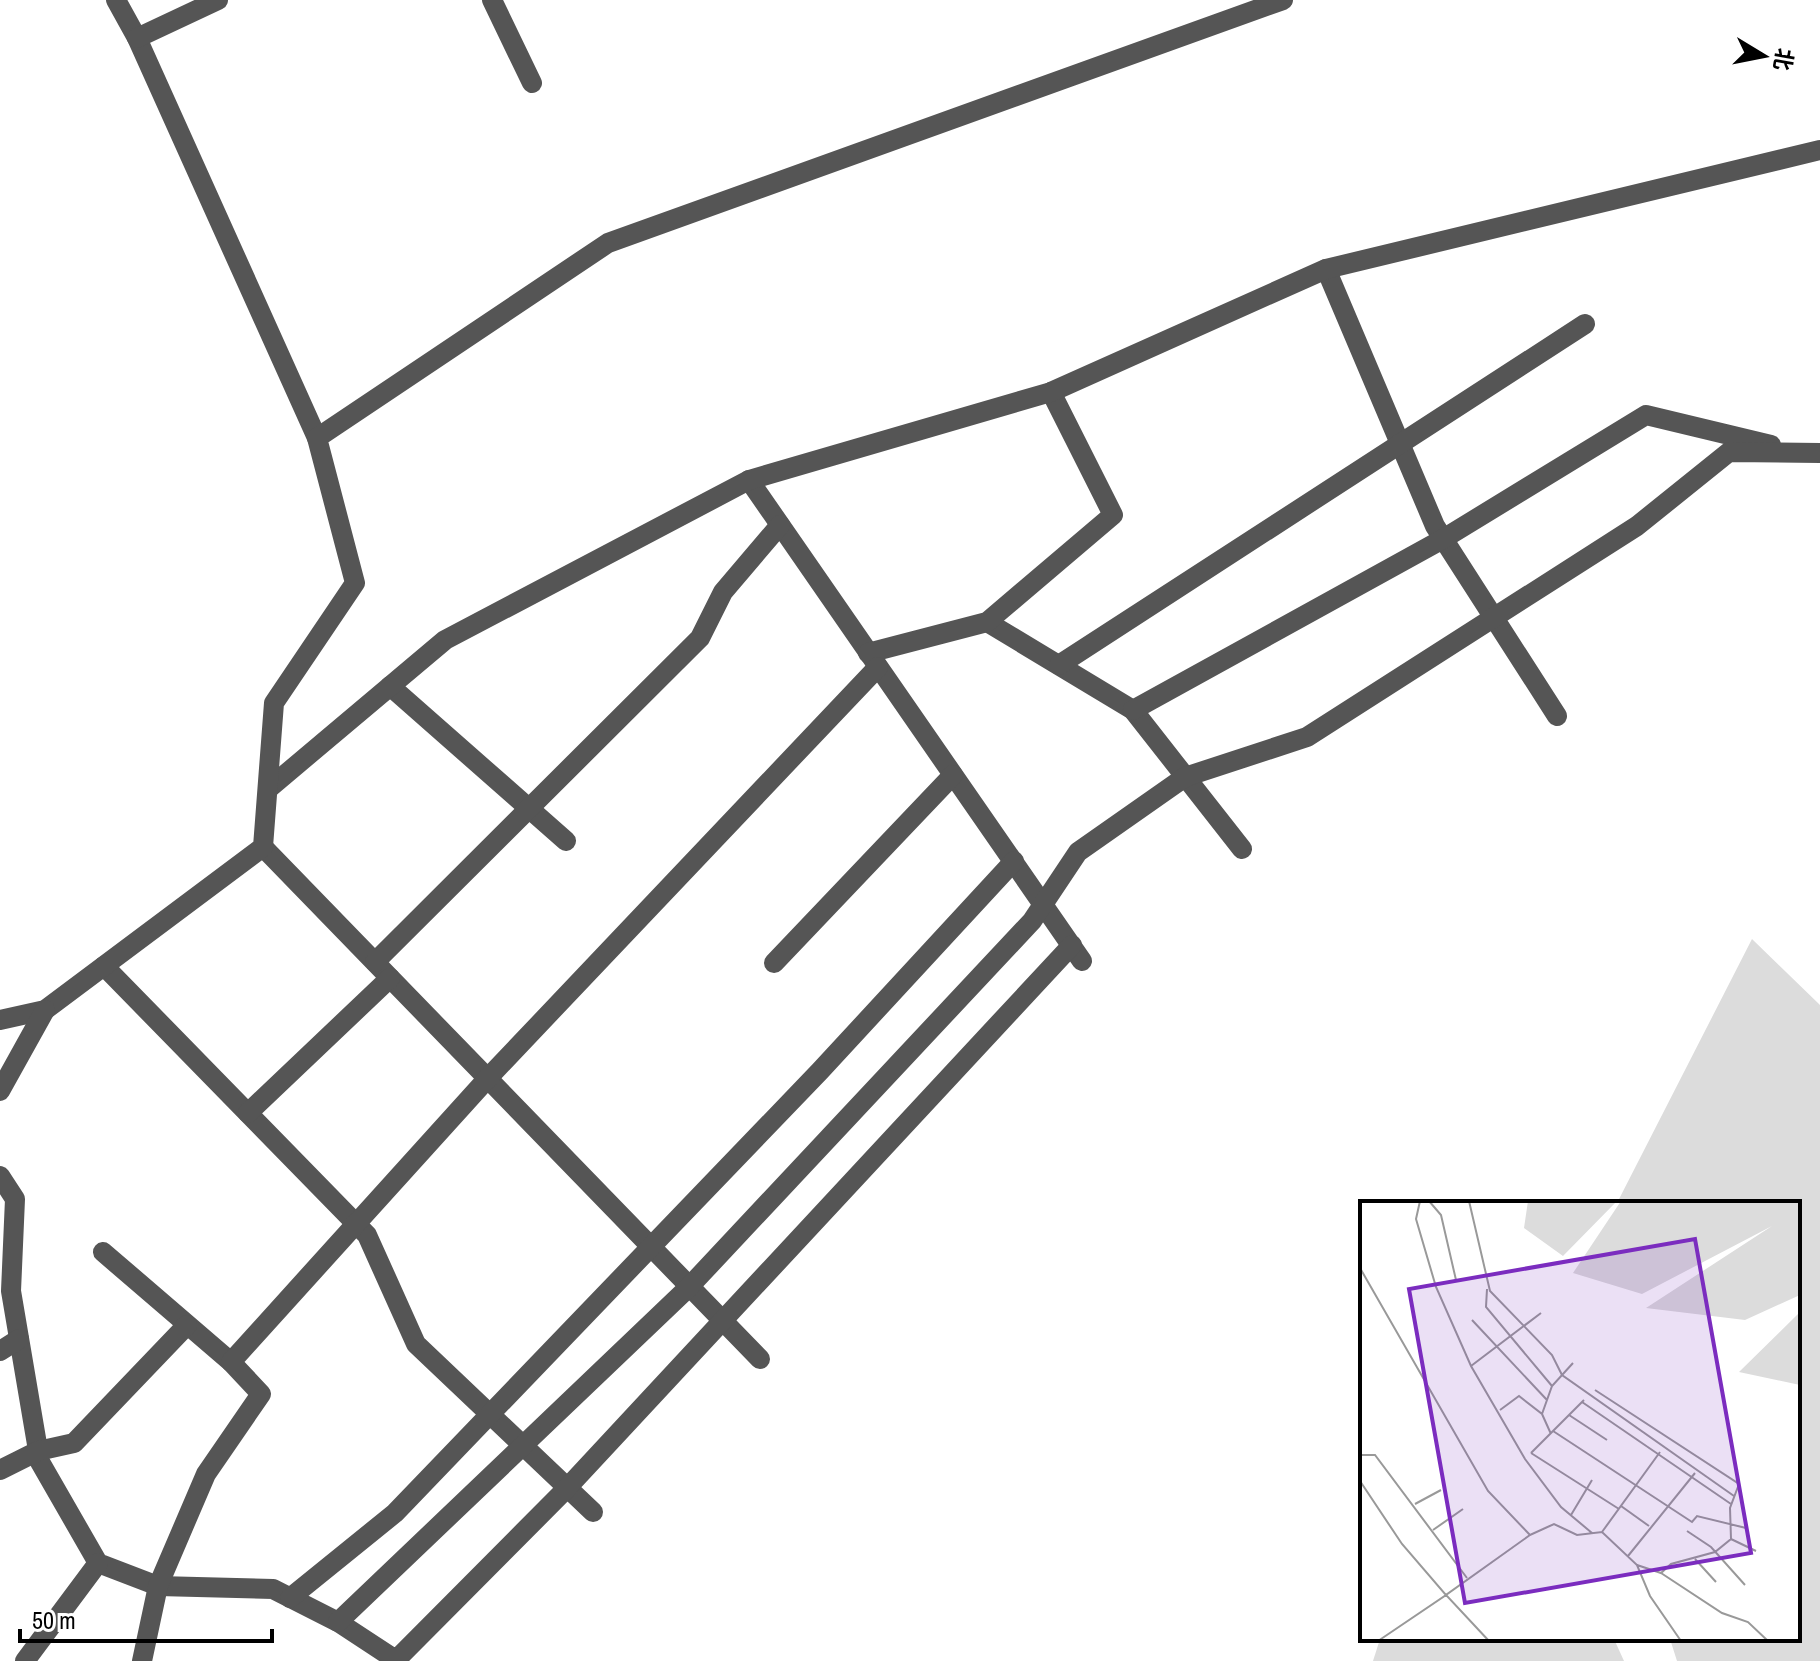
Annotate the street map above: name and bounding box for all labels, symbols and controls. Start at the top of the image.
north arrow [1724,16,1804,96]
text: 北 [1767,46,1800,73]
inset map [1360,1201,1800,1641]
scale bar [20,1593,272,1643]
text: 50 m [32,1604,76,1636]

